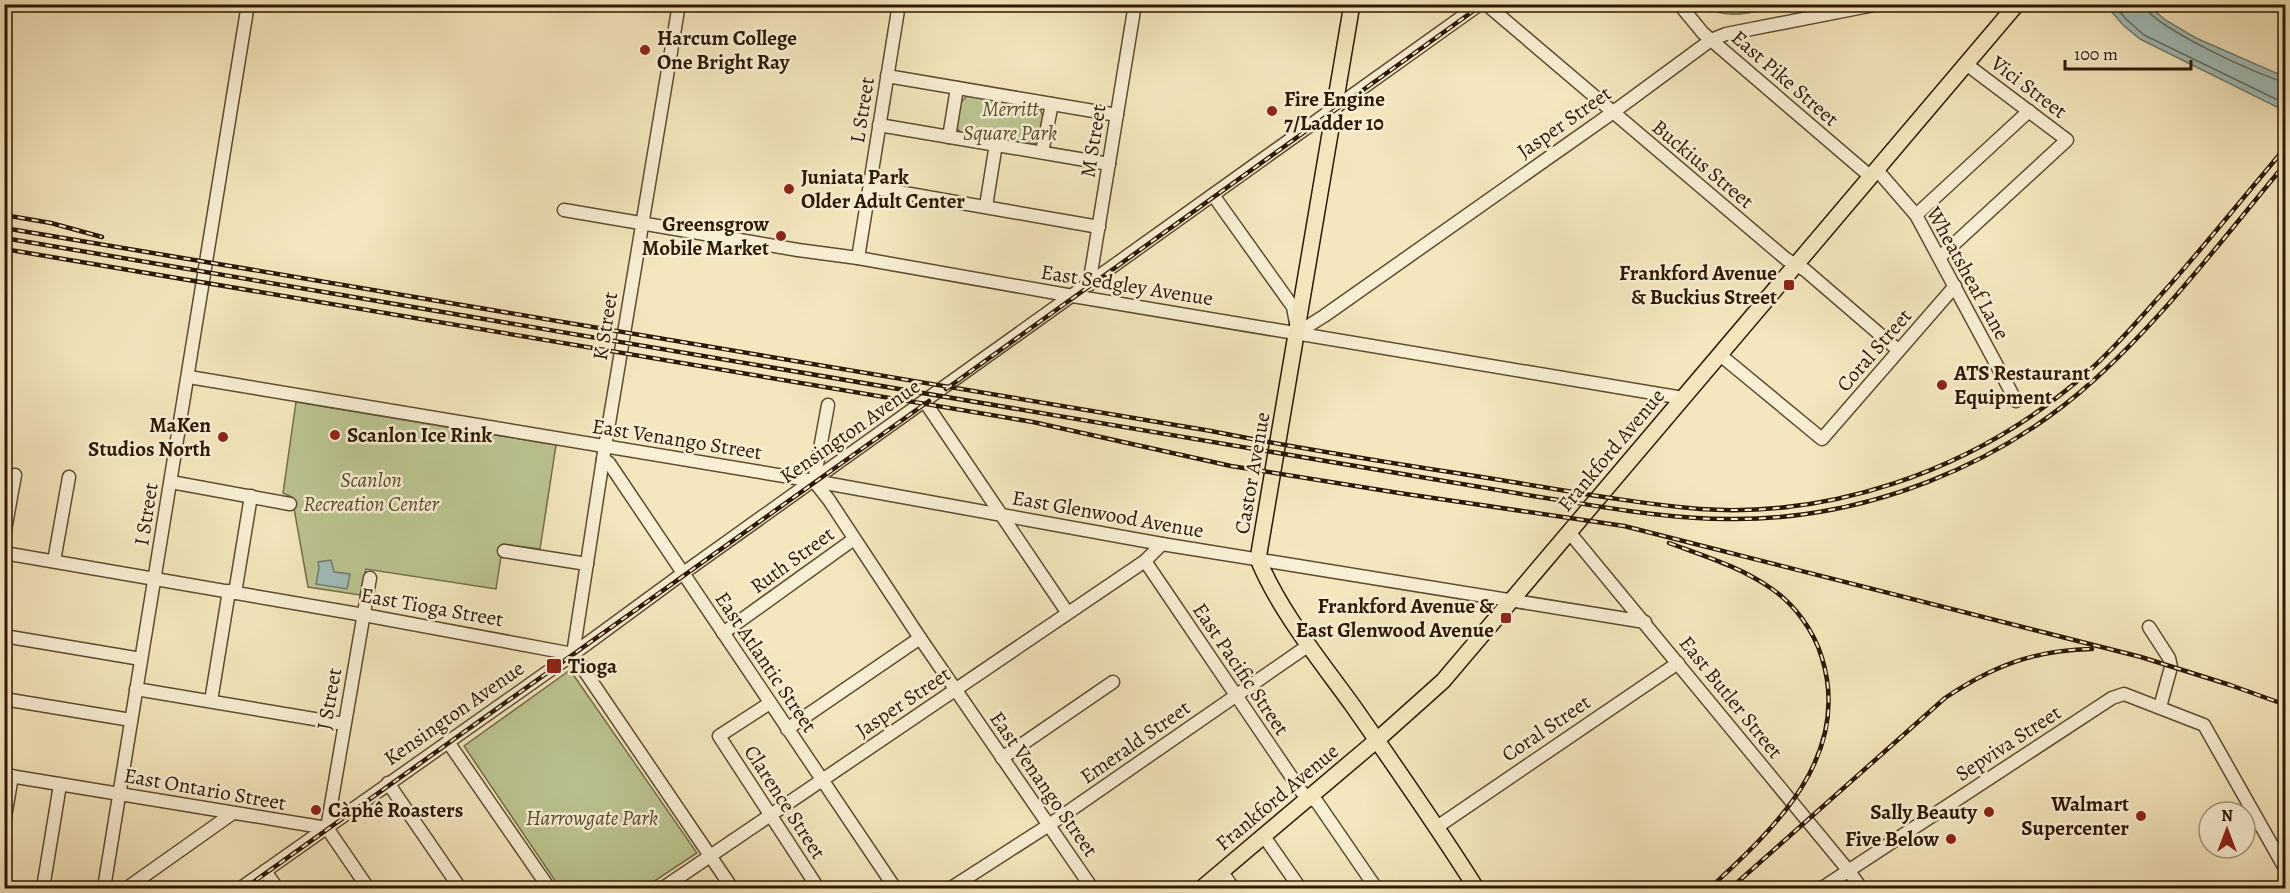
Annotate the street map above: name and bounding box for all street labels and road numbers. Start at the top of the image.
street label: East Pike Street [1725,24,1845,133]
street label: Vici Street [1984,49,2073,125]
street label: L Street [843,75,881,145]
street label: Jasper Street [1511,79,1617,165]
street label: M Street [1073,102,1113,180]
street label: Buckius Street [1646,113,1760,215]
street label: Wheatsheaf Lane [1919,201,2016,345]
street label: East Sedgley Avenue [1039,258,1215,312]
street label: K Street [586,290,624,362]
street label: Coral Street [1830,302,1918,398]
street label: Kensington Avenue [774,372,926,490]
street label: Frankford Avenue [1551,383,1671,517]
street label: Castor Avenue [1227,410,1277,536]
street label: East Venango Street [590,412,764,466]
street label: I Street [127,480,165,547]
street label: East Glenwood Avenue [1010,483,1206,545]
street label: Ruth Street [744,520,840,600]
street label: East Tioga Street [358,581,506,633]
street label: East Atlantic Street [708,586,824,738]
street label: East Pacific Street [1186,597,1296,741]
street label: East Butler Street [1673,630,1789,764]
street label: Kensington Avenue [378,654,530,772]
street label: Jasper Street [850,660,956,744]
street label: J Street [310,666,348,732]
street label: Coral Street [1496,688,1596,768]
street label: Emerald Street [1074,694,1196,790]
street label: Sepviva Street [1950,698,2066,788]
street label: East Venango Street [983,706,1105,862]
street label: Frankford Avenue [1210,737,1344,857]
street label: Clarence Street [738,740,832,864]
street label: East Ontario Street [122,761,288,817]

